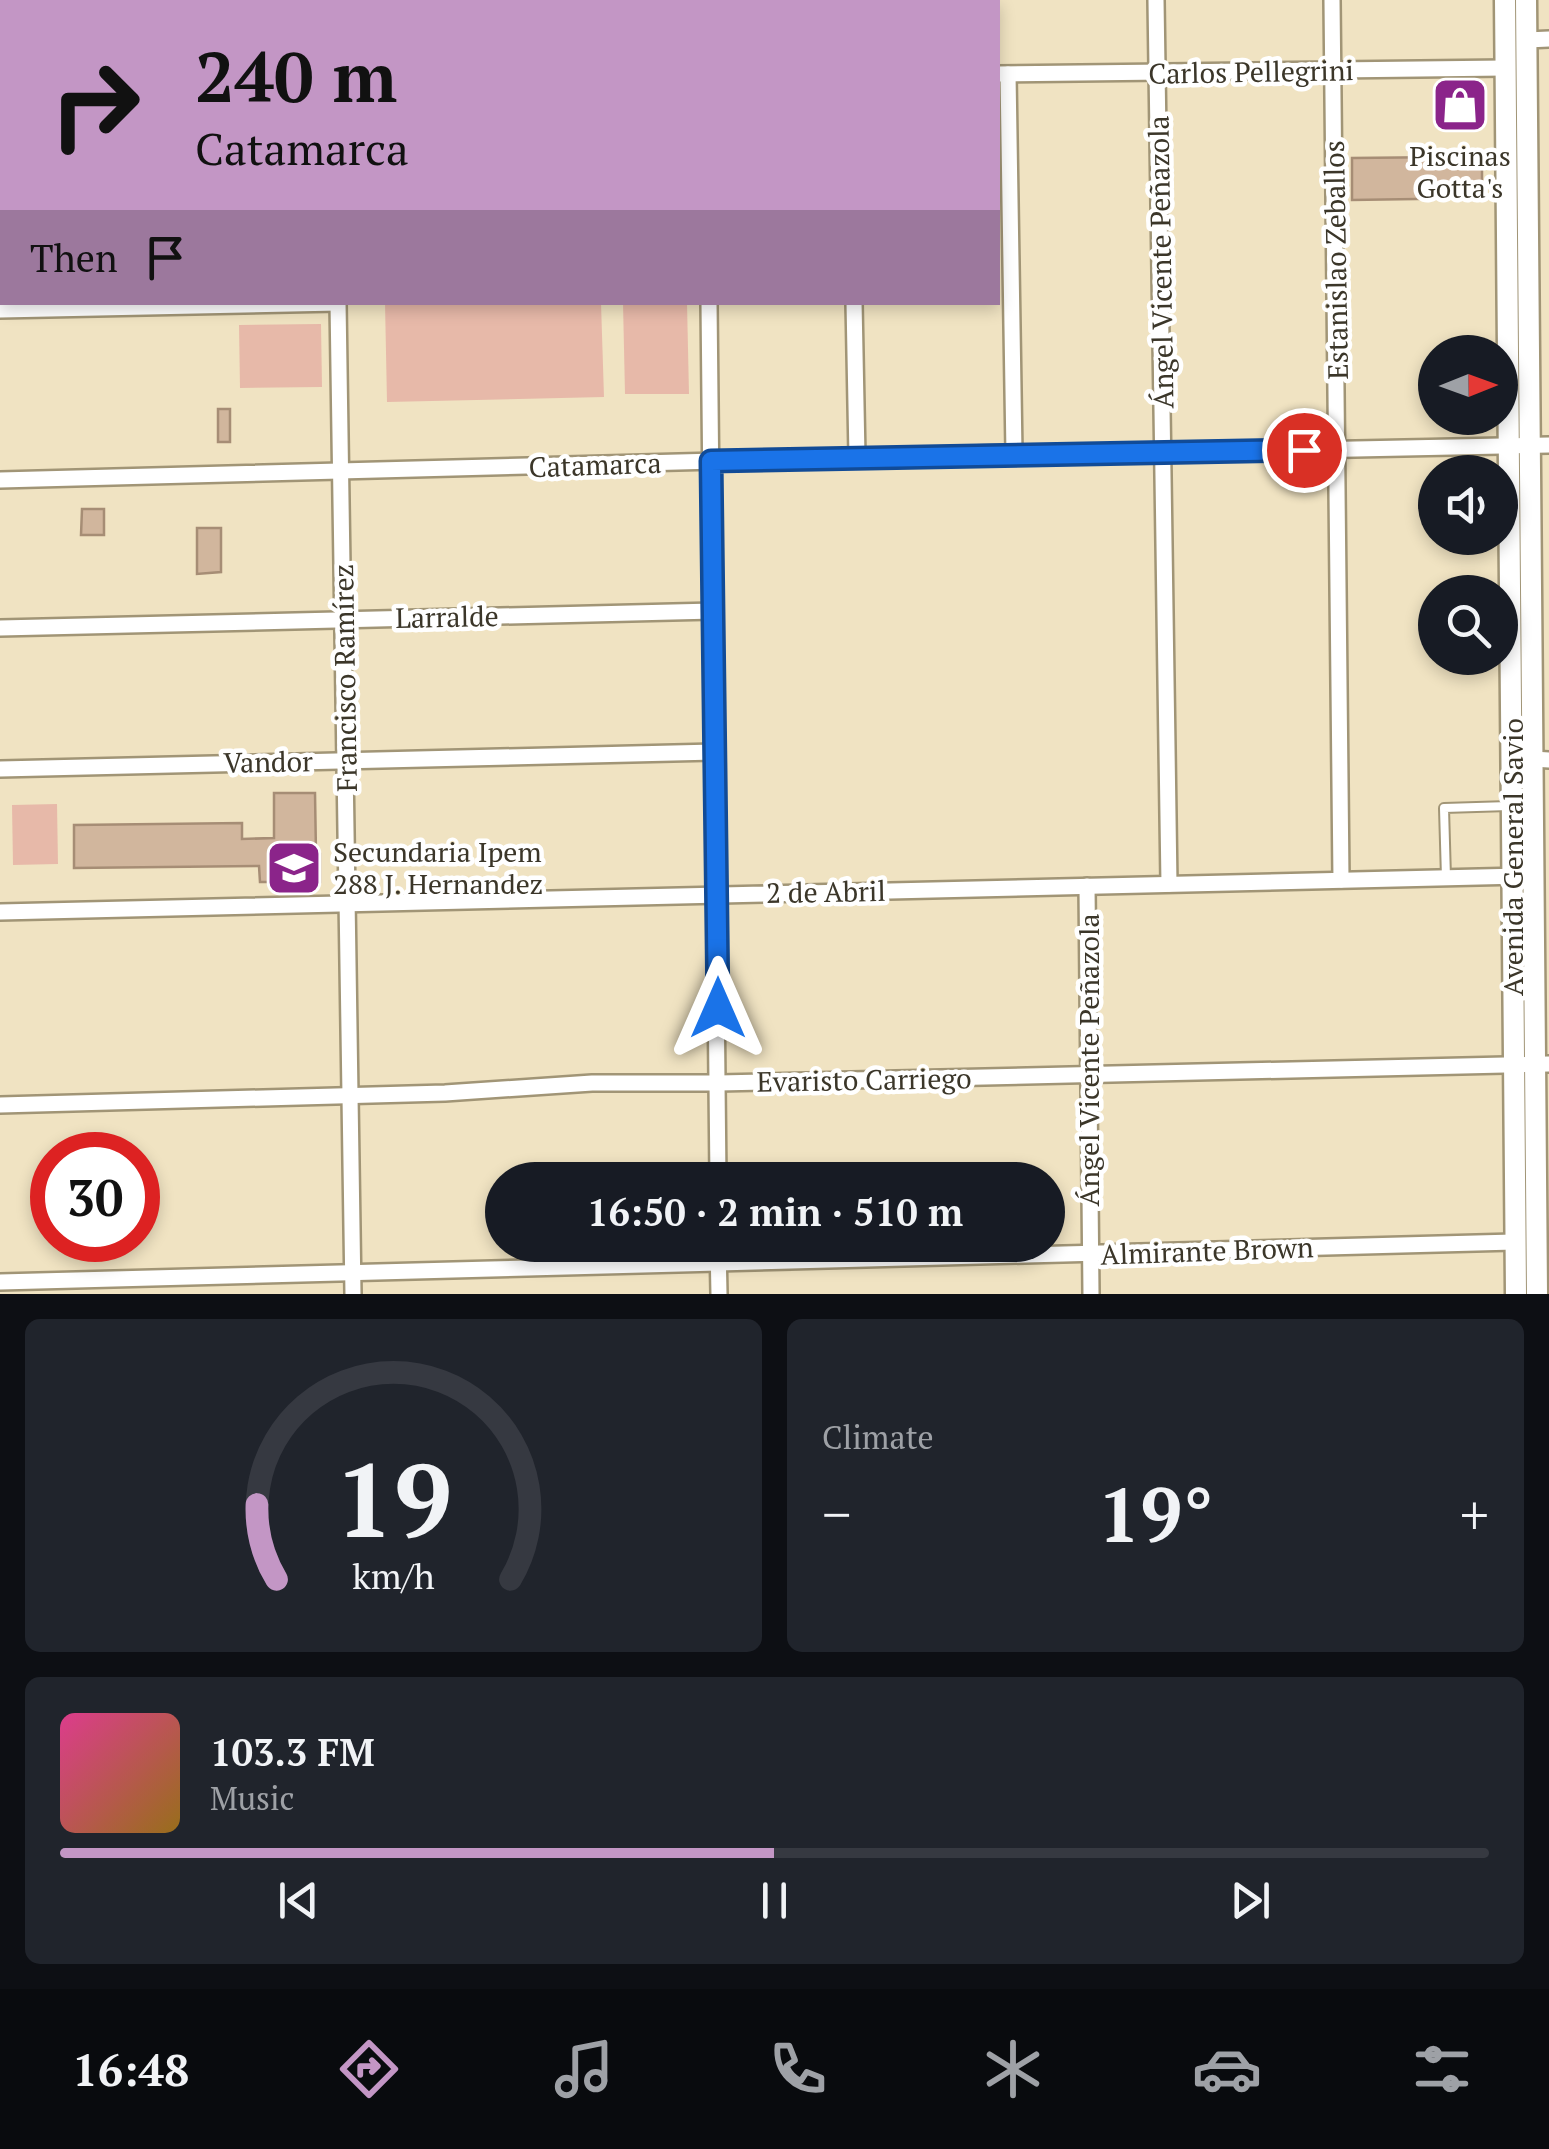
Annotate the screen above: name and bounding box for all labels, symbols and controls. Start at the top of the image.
text: 240 m [195,29,397,122]
icon: right [30,40,160,170]
street label: Carlos Pellegrini [1148,51,1354,92]
shop icon: Piscinas Gotta's [1430,75,1490,135]
street label: Ángel Vicente Peñazola [1139,115,1182,409]
text: Catamarca [195,118,409,178]
place label: Piscinas Gotta's [1409,137,1511,206]
street label: Estanislao Zeballos [1315,140,1356,380]
icon: arrive [138,230,193,285]
text: Then [30,233,118,283]
north arrow [1418,335,1518,435]
map controls [1418,335,1518,675]
pin [1262,408,1347,493]
icon: arrive [1277,423,1332,478]
street label: Catamarca [528,444,662,485]
button: sound [1418,455,1518,555]
street label: Francisco Ramírez [324,564,365,792]
button: search [1418,575,1518,675]
street label: Larralde [395,597,499,636]
street label: Avenida General Savio [1494,718,1531,996]
street label: Vandor [223,742,313,781]
place label: Secundaria Ipem 288 J. Hernandez [333,833,543,902]
school or university icon: Secundaria Ipem 288 J. Hernandez [264,838,324,898]
street label: 2 de Abril [766,872,886,911]
street label: Ángel Vicente Peñazola [1070,913,1107,1207]
position arrow [666,956,770,1060]
street label: Evaristo Carriego [756,1059,972,1100]
speed limit sign: 30 [30,1132,160,1262]
text: 16:50 · 2 min · 510 m [587,1187,963,1237]
street label: Almirante Brown [1100,1228,1314,1273]
text: Climate [822,1416,934,1458]
text: 19 [335,1429,452,1567]
text: 19° [1098,1464,1213,1563]
text: − [822,1477,851,1550]
text: + [1460,1477,1489,1550]
text: km/h [352,1552,435,1599]
text: 103.3 FM [210,1727,375,1777]
text: Music [210,1777,295,1819]
icon: previous [271,1873,326,1928]
icon: pause [747,1873,802,1928]
icon: next [1223,1873,1278,1928]
icon: directions [334,2034,404,2104]
icon: music [549,2034,619,2104]
icon: phone [763,2034,833,2104]
icon: climate [978,2034,1048,2104]
icon: car [1192,2034,1262,2104]
icon: filters [1407,2034,1477,2104]
text: 16:48 [72,2039,189,2099]

